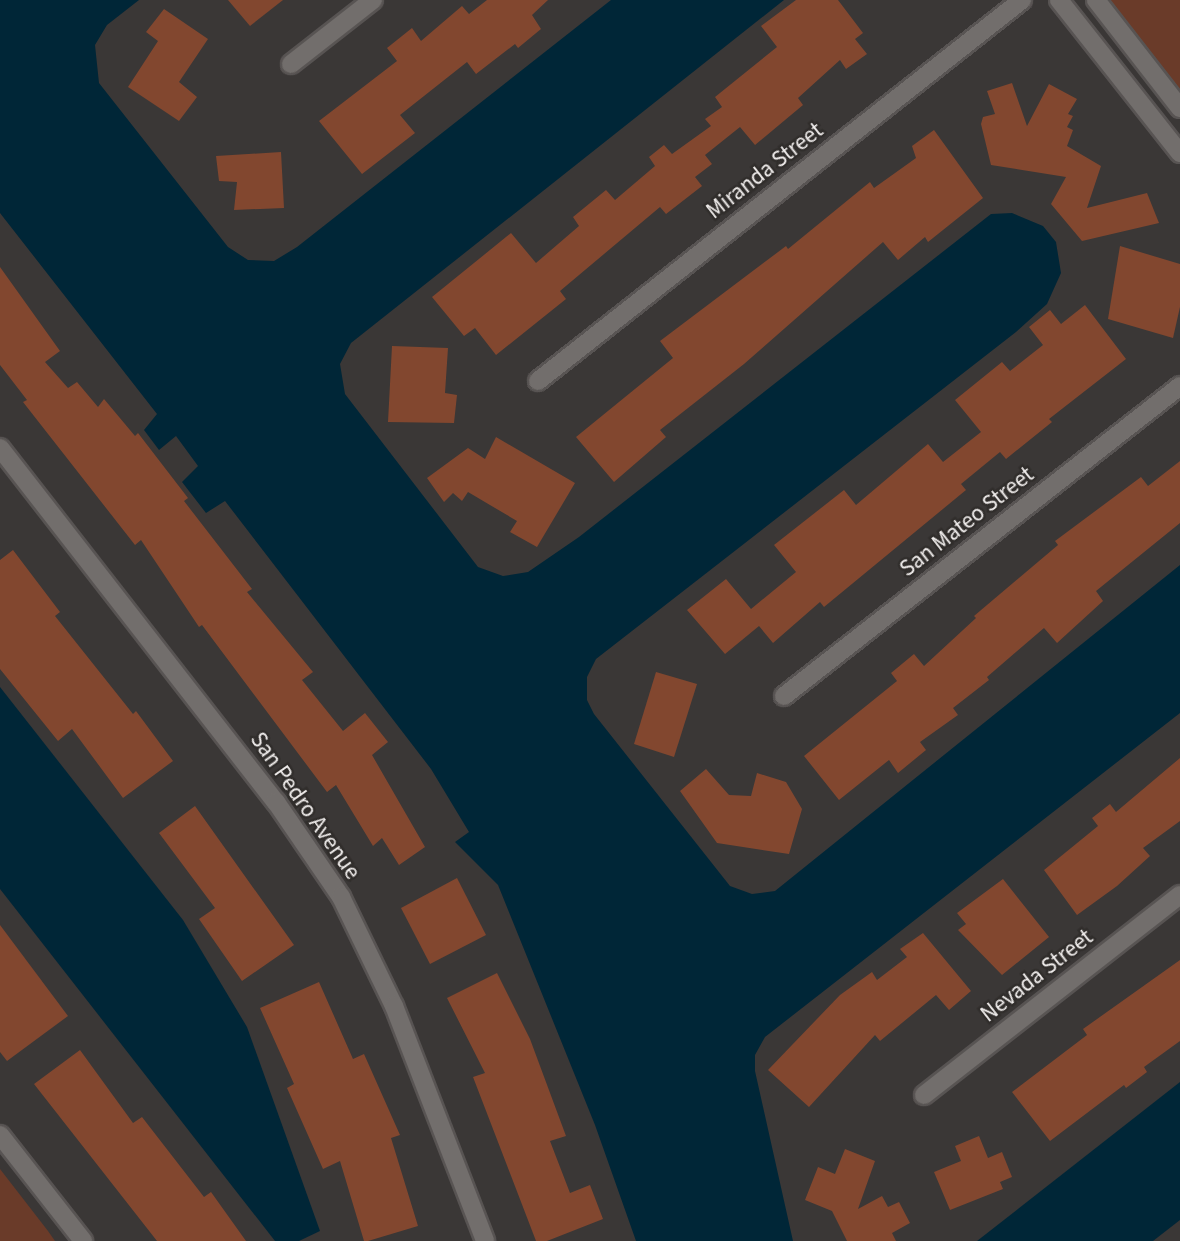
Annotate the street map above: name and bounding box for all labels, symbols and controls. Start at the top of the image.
street label: Miranda Street [701,117,829,225]
street label: San Mateo Street [894,461,1040,583]
street label: San Pedro Avenue [244,727,366,885]
street label: Nevada Street [975,924,1099,1028]

